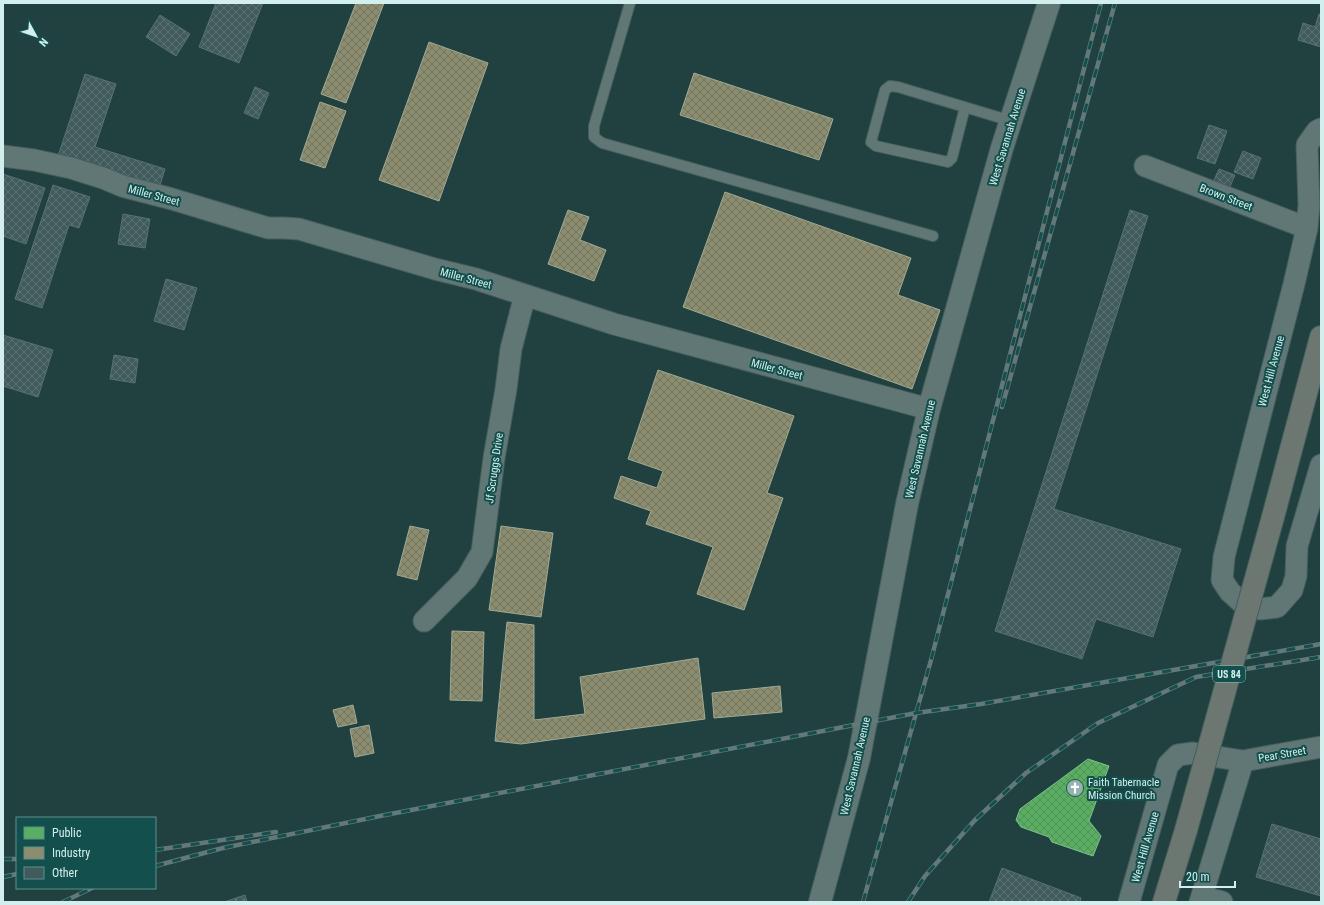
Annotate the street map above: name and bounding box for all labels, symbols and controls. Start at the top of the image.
north arrow [16,16,56,56]
text: N [36,35,50,49]
street label: West Savannah Avenue [987,87,1028,187]
street label: Brown Street [1198,181,1254,213]
street label: Miller Street [127,182,181,209]
street label: Miller Street [439,265,493,292]
street label: West Hill Avenue [1256,334,1287,408]
street label: Miller Street [750,356,804,383]
street label: West Savannah Avenue [903,399,938,499]
street label: Jf Scruggs Drive [483,432,506,504]
road number: US 84 [1213,666,1245,682]
street label: West Savannah Avenue [838,716,873,816]
street label: Pear Street [1257,744,1307,765]
place label: Faith Tabernacle Mission Church [1088,776,1159,802]
church icon: Faith Tabernacle Mission Church [1065,778,1085,798]
street label: West Hill Avenue [1129,810,1162,884]
legend [16,817,156,889]
text: Public [52,826,82,840]
text: Industry [52,846,90,860]
scale bar [1180,863,1235,889]
text: Other [52,866,78,880]
text: 20 m [1186,870,1210,884]

